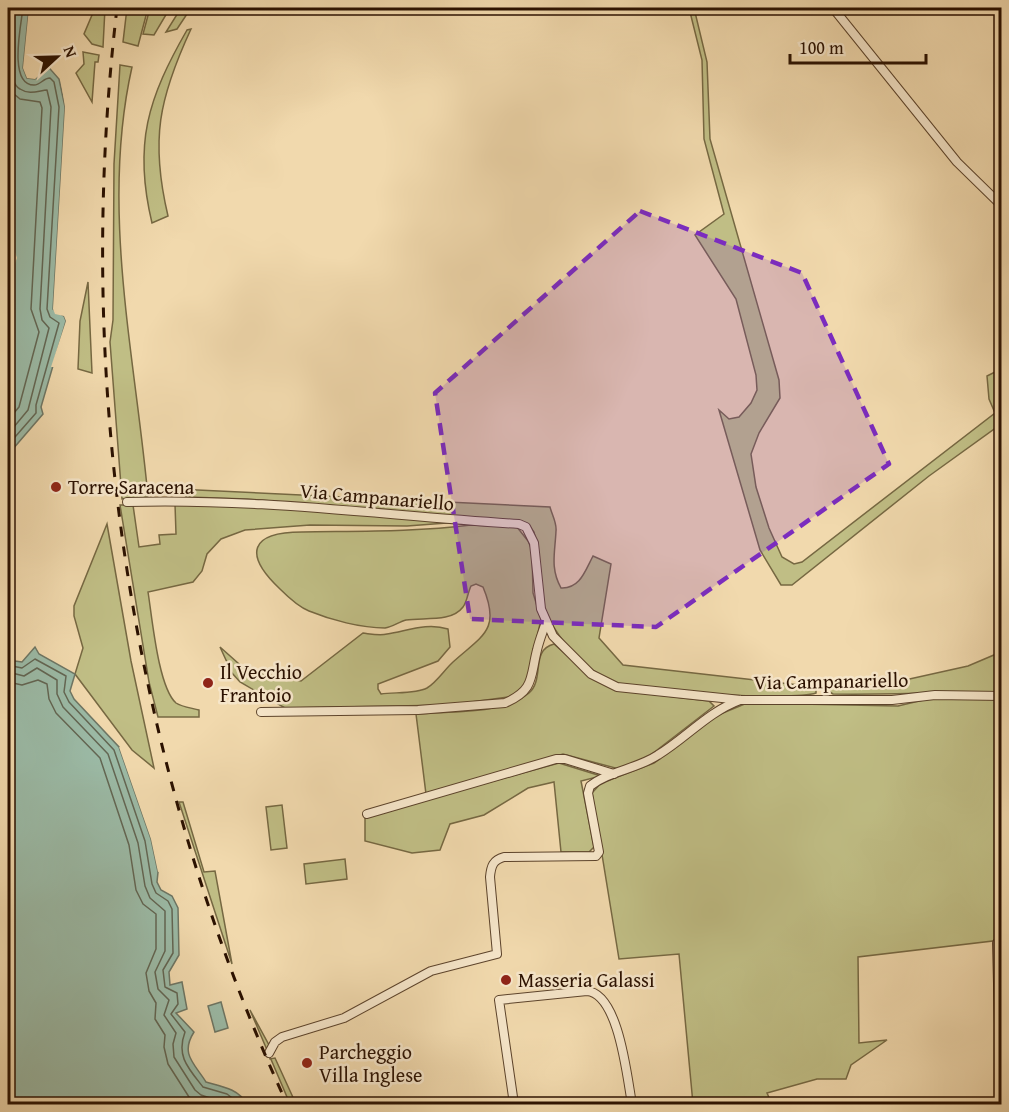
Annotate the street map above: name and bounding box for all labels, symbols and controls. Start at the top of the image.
north arrow [27,27,87,87]
scale bar [790,27,926,65]
text: 100 m [799,34,844,61]
text: N [58,42,84,61]
place label: Torre Saracena [68,472,195,501]
street label: Via Campanariello [299,475,455,518]
marker: Torre Saracena [49,480,63,494]
place label: Il Vecchio Frantoio [220,657,302,709]
street label: Via Campanariello [753,665,909,696]
marker: Il Vecchio Frantoio [201,676,215,690]
place label: Masseria Galassi [518,965,655,994]
marker: Masseria Galassi [499,973,513,987]
place label: Parcheggio Villa Inglese [319,1037,422,1089]
marker: Parcheggio Villa Inglese [300,1056,314,1070]

